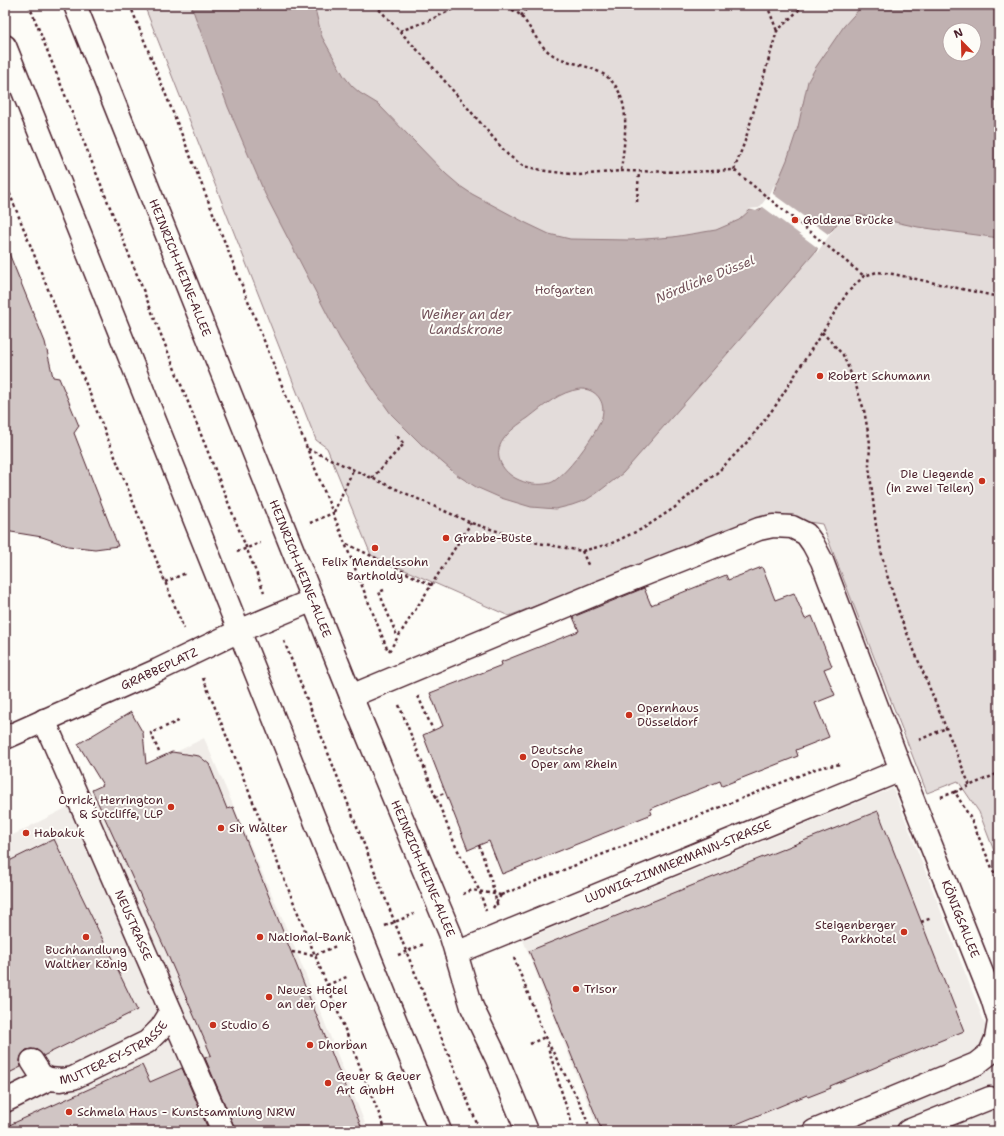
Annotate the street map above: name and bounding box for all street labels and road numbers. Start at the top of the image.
street label: HEINRICH-HEINE-ALLEE [145,197,215,339]
street label: HEINRICH-HEINE-ALLEE [265,497,335,640]
street label: GRABBEPLATZ [118,644,200,694]
street label: HEINRICH-HEINE-ALLEE [387,798,459,939]
street label: LUDWIG-ZIMMERMANN-STRASSE [582,816,774,907]
street label: KÖNIGSALLEE [938,878,983,960]
street label: NEUSTRASSE [111,888,156,963]
street label: MUTTER-EY-STRASSE [58,1018,171,1088]

